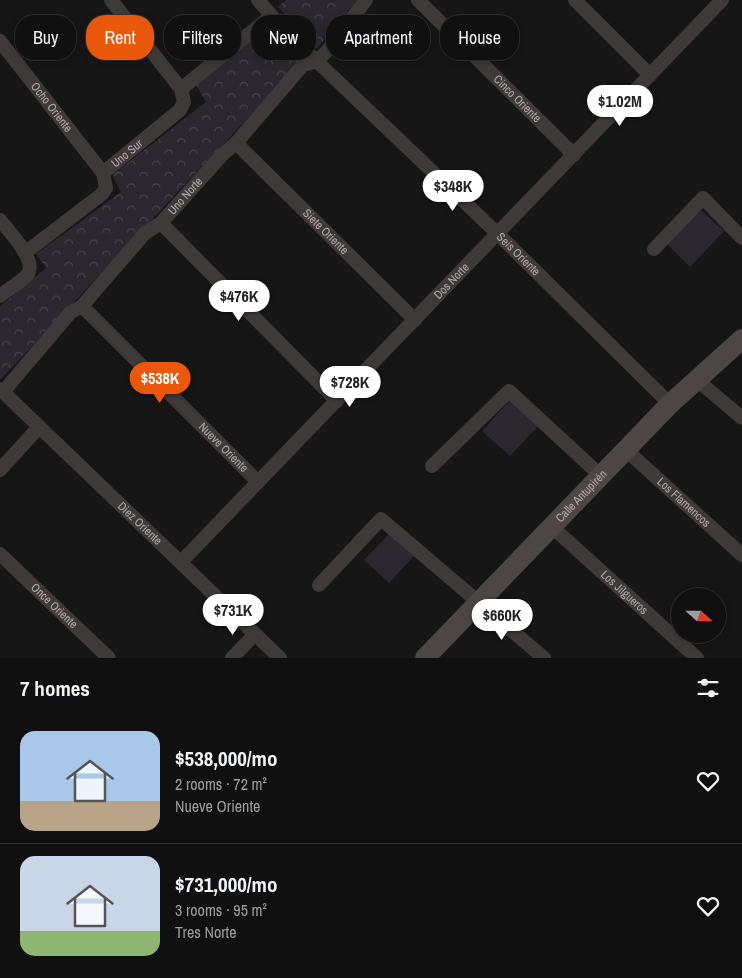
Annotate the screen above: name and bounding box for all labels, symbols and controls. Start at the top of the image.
chip: Buy [15,15,76,60]
chip: Rent [86,15,154,60]
chip: Filters [164,15,241,60]
chip: New [251,15,316,60]
chip: Apartment [326,15,430,60]
chip: House [440,15,519,60]
street label: Cinco Oriente [490,71,545,126]
street label: Ocho Oriente [27,79,76,135]
pin: $1.02M [579,84,661,127]
text: $1.02M [598,90,642,112]
street label: Uno Sur [108,135,147,171]
pin: $348K [418,170,488,212]
street label: Uno Norte [164,174,206,218]
text: $348K [434,175,472,197]
street label: Siete Oriente [299,205,352,258]
street label: Seis Oriente [493,229,544,279]
street label: Dos Norte [430,259,473,303]
pin: $476K [204,280,274,322]
text: $476K [220,285,258,307]
pin: $538K [125,362,195,404]
pin: $728K [315,366,385,408]
text: $538K [141,367,179,389]
text: $728K [331,371,369,393]
street label: Nueve Oriente [195,419,252,476]
street label: Calle Antupirén [552,466,610,526]
street label: Los Flamencos [654,474,714,531]
street label: Diez Oriente [114,498,166,549]
street label: Los Jilgueros [597,567,652,618]
street label: Once Oriente [27,580,81,632]
north arrow [671,588,726,642]
map controls [671,588,726,643]
pin: $731K [198,594,268,636]
pin: $660K [467,598,537,641]
text: $731K [214,599,252,621]
text: $660K [483,604,521,626]
text: 7 homes [20,674,90,703]
icon: filters [694,674,722,702]
text: $538,000/mo [175,744,277,773]
icon: home [60,751,120,811]
icon: heart [694,767,722,795]
text: 2 rooms · 72 m² [175,773,267,795]
text: Nueve Oriente [175,795,260,817]
text: $731,000/mo [175,870,277,899]
icon: home [60,876,120,936]
icon: heart [694,892,722,920]
text: 3 rooms · 95 m² [175,899,267,921]
text: Tres Norte [175,921,237,943]

